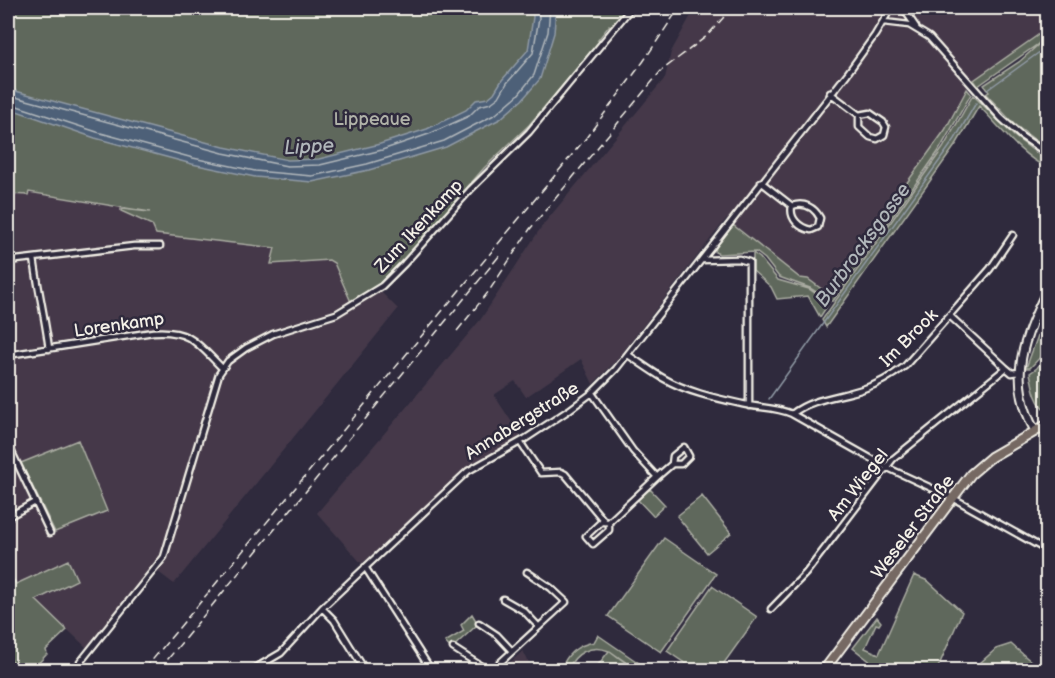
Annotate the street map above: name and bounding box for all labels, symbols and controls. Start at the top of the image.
park label: Lippeaue [333,109,411,130]
water label: Lippe [283,134,335,160]
street label: Zum Ikenkamp [370,175,467,278]
water label: Burbrocksgosse [810,178,916,311]
street label: Im Brook [876,305,942,371]
street label: Lorenkamp [72,308,166,342]
street label: Annabergstraße [461,377,583,464]
street label: Am Wiegel [823,445,893,525]
street label: Weseler Straße [867,471,959,583]

